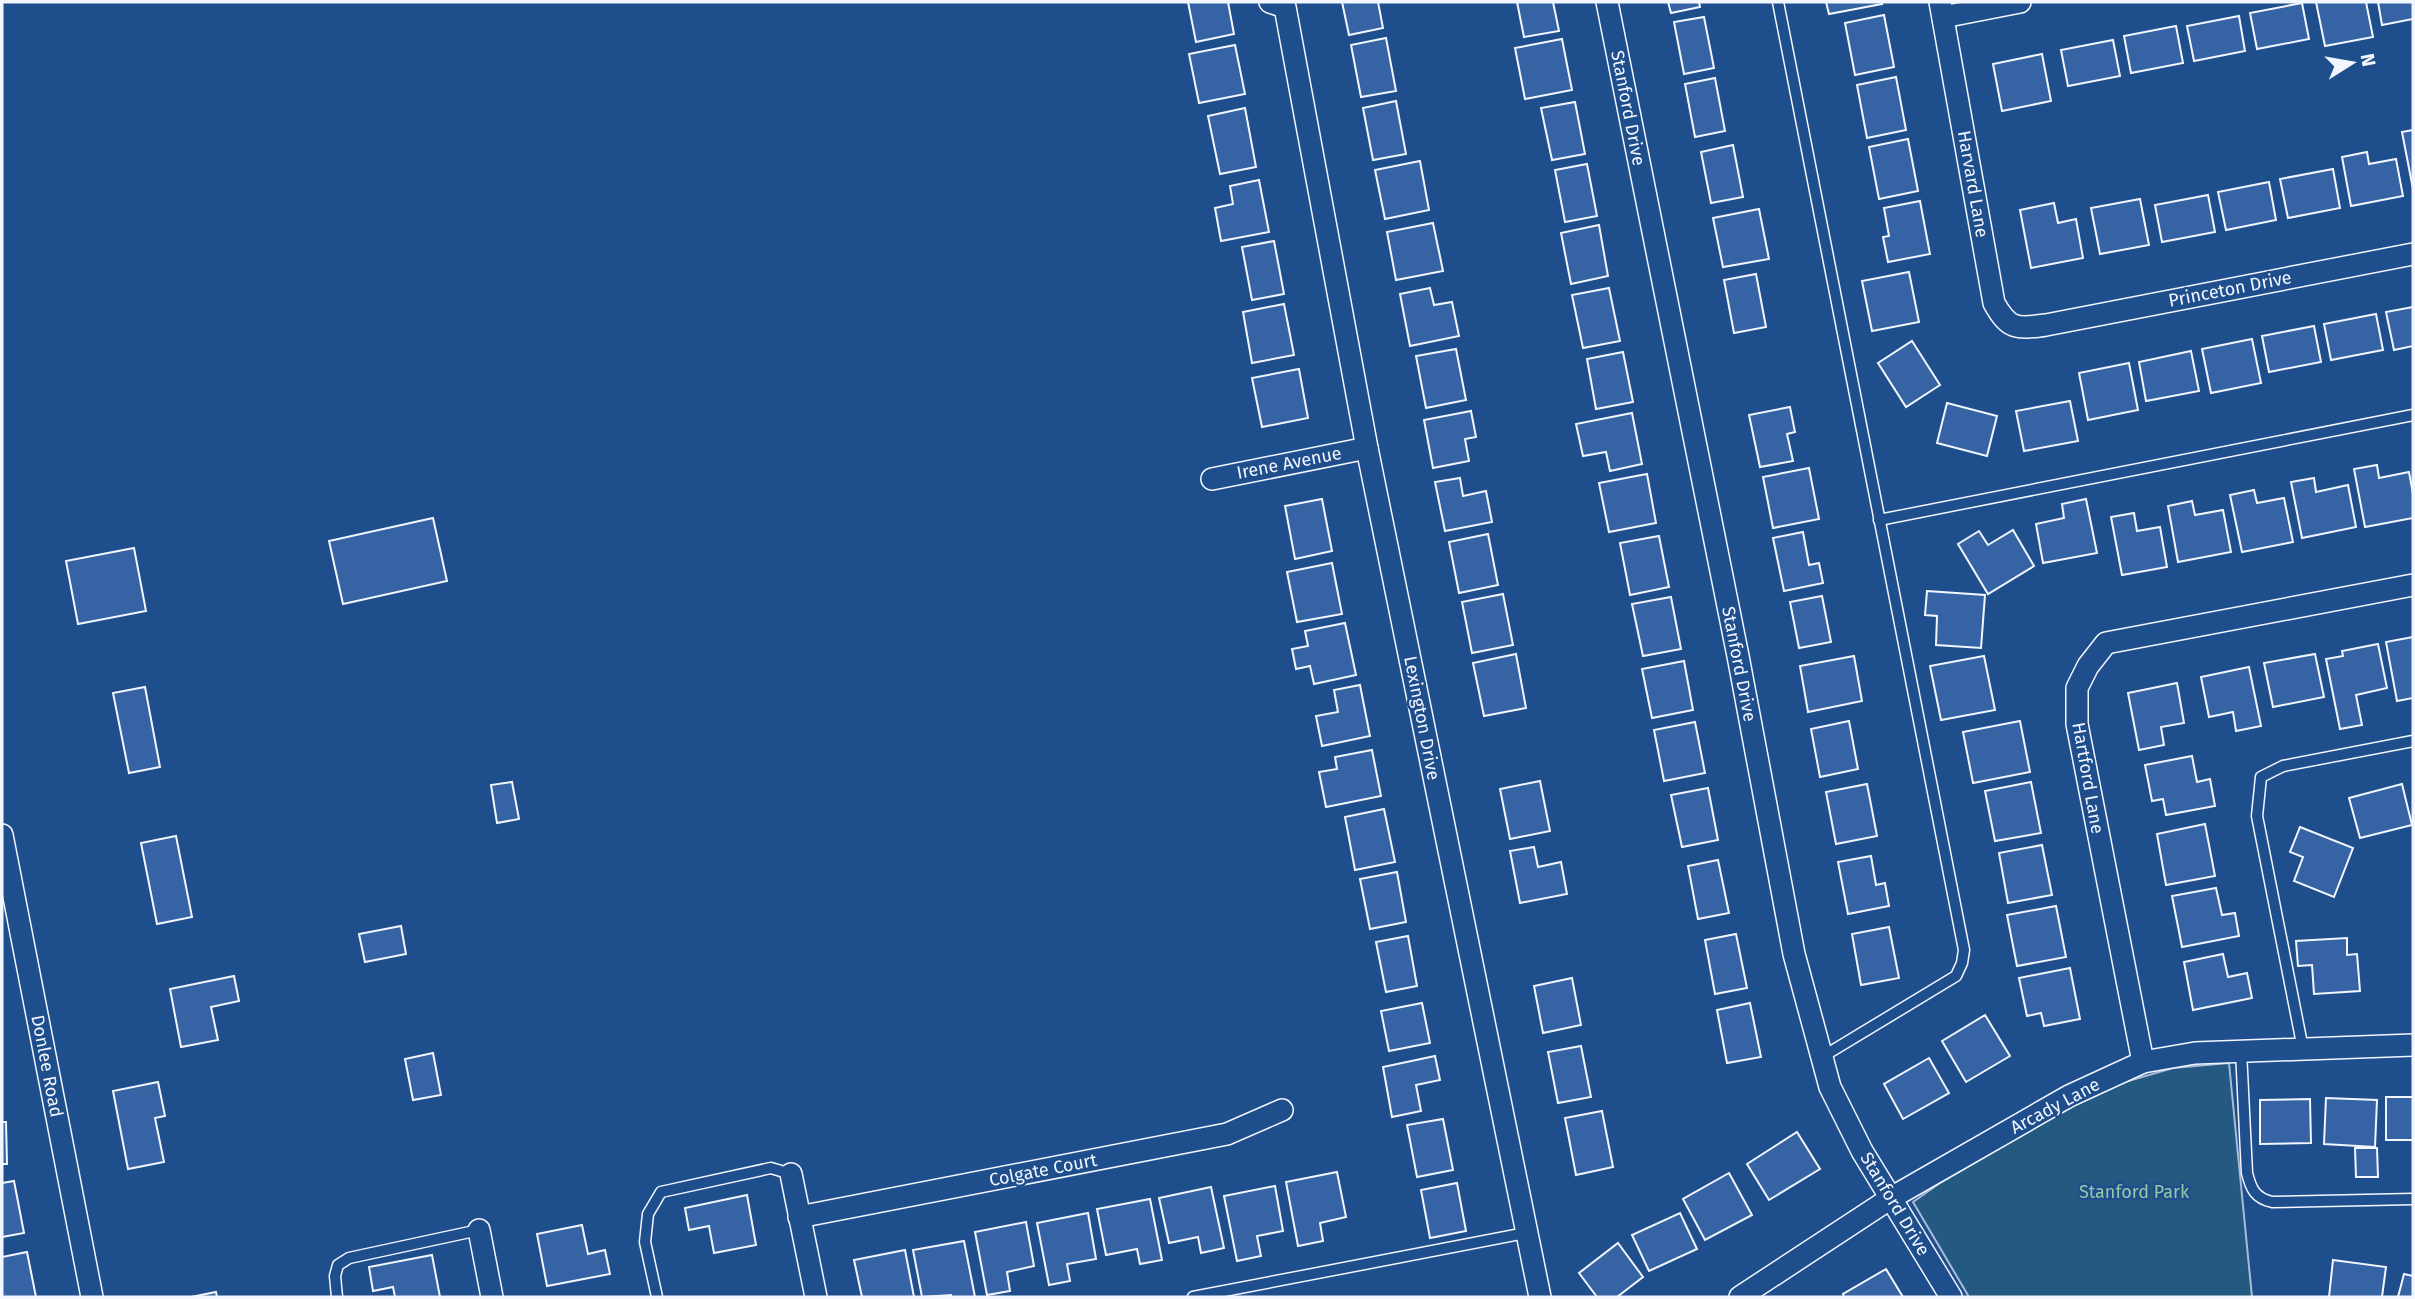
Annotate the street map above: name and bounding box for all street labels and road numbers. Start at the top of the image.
street label: Stanford Drive [1606,48,1650,168]
street label: Harvard Lane [1953,129,1993,239]
street label: Princeton Drive [2167,266,2293,312]
street label: Irene Avenue [1235,442,1343,484]
street label: Stanford Drive [1717,604,1761,724]
street label: Lexington Drive [1399,654,1445,782]
street label: Hartford Lane [2067,721,2109,835]
street label: Donlee Road [26,1013,68,1119]
street label: Arcady Lane [2006,1073,2104,1139]
street label: Stanford Drive [1855,1148,1935,1260]
street label: Colgate Court [987,1149,1099,1191]

